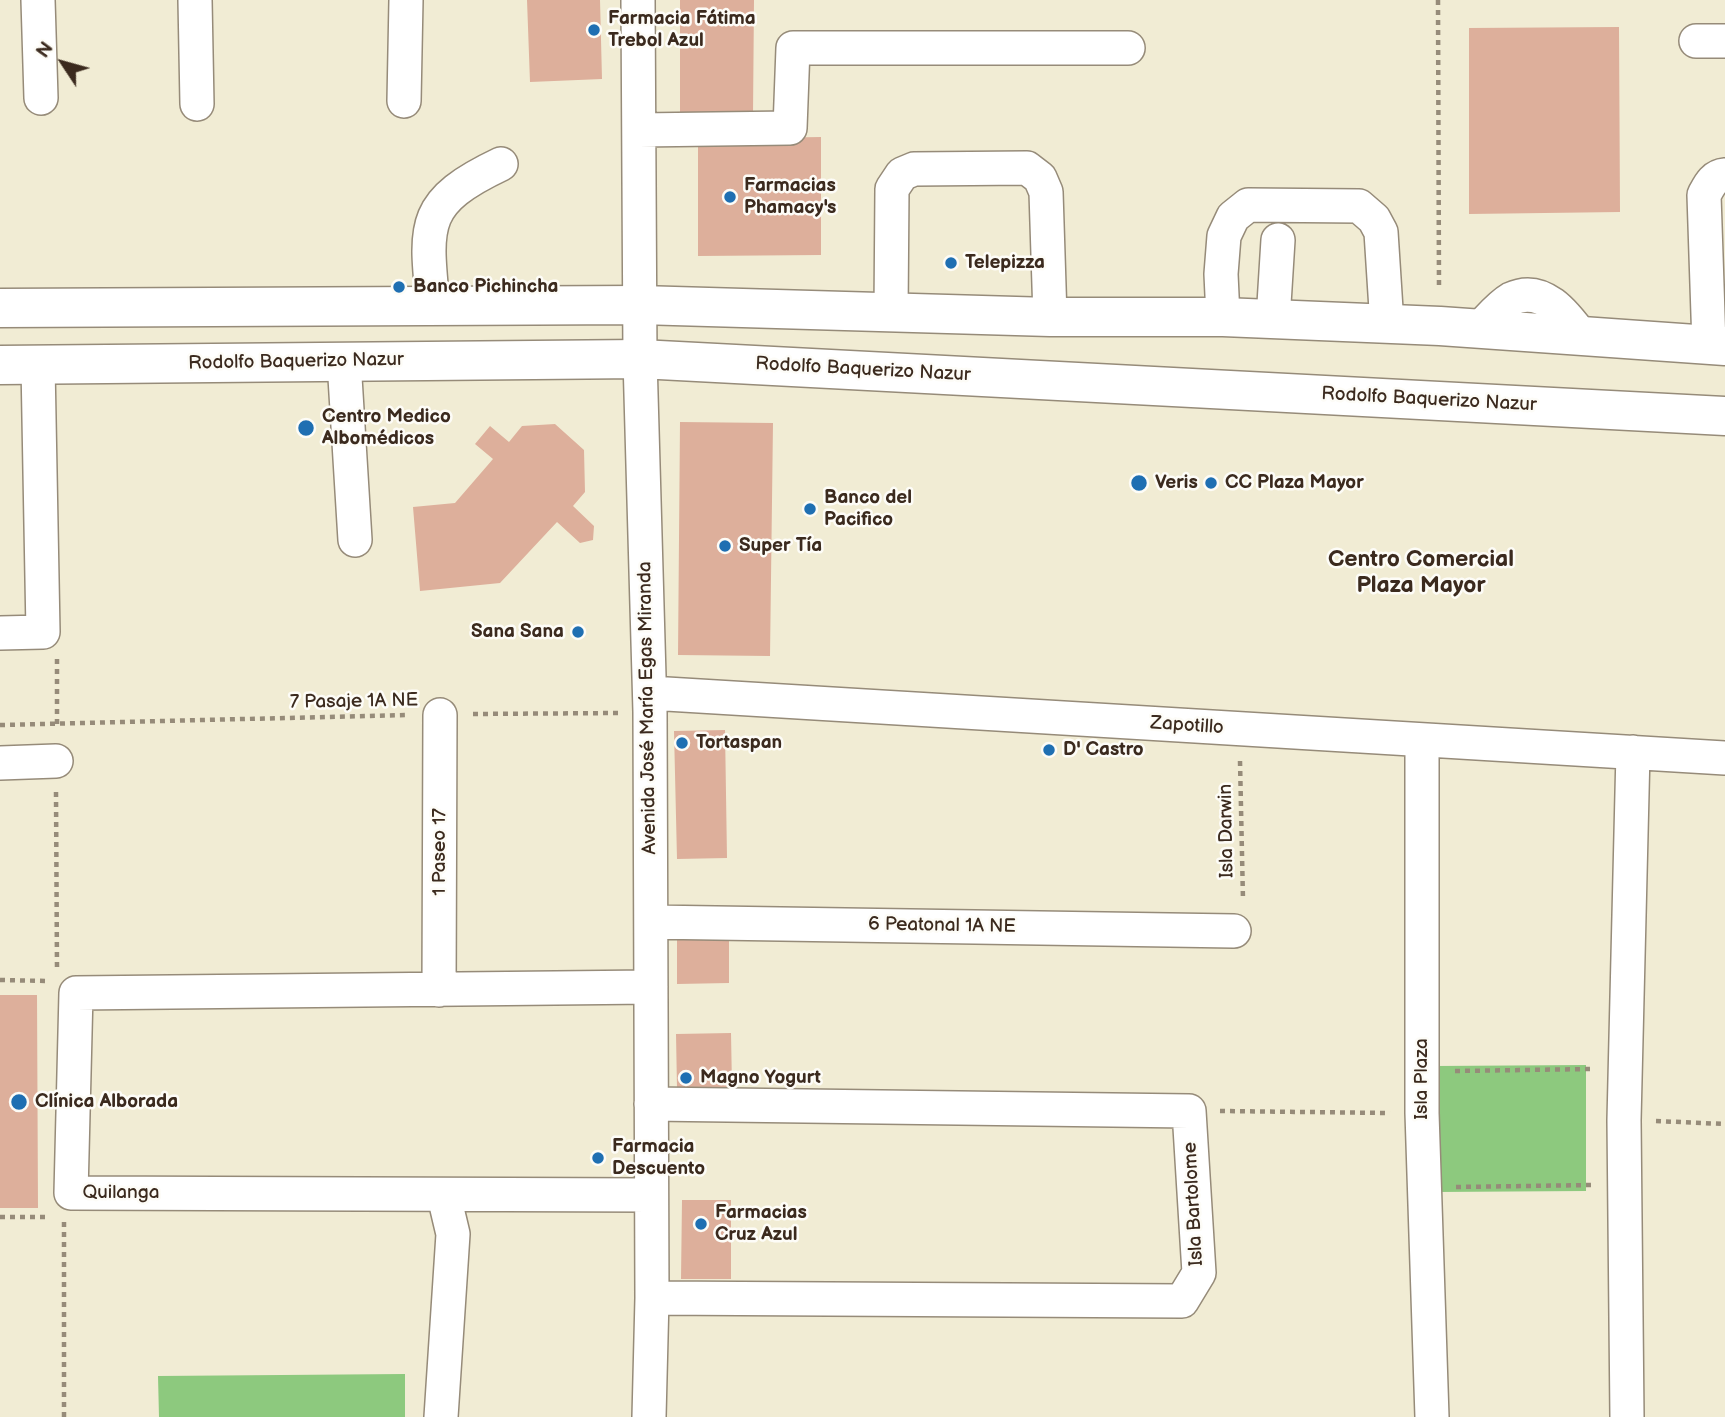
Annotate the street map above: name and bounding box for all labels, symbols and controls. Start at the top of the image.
place label: Farmacia Fátima Trebol Azul [608,8,756,52]
marker: Farmacia Fátima Trebol Azul [586,22,602,38]
north arrow [28,28,98,98]
text: N [32,38,59,63]
place label: Farmacias Phamacy's [744,175,836,219]
marker: Farmacias Phamacy's [722,189,738,205]
place label: Telepizza [965,252,1045,274]
marker: Telepizza [943,255,959,271]
place label: Banco Pichincha [413,276,559,298]
marker: Banco Pichincha [391,279,407,295]
street label: Rodolfo Baquerizo Nazur [188,349,404,375]
street label: Rodolfo Baquerizo Nazur [755,353,971,387]
street label: Rodolfo Baquerizo Nazur [1321,383,1537,417]
place label: Centro Medico Albomédicos [322,406,451,450]
marker: Centro Medico Albomédicos [296,418,316,438]
place label: Veris [1155,472,1198,494]
place label: CC Plaza Mayor [1225,472,1364,494]
marker: Veris [1129,473,1149,493]
marker: CC Plaza Mayor [1203,475,1219,491]
place label: Banco del Pacifico [824,487,912,531]
marker: Banco del Pacifico [802,501,818,517]
place label: Super Tía [739,535,822,557]
marker: Super Tía [717,538,733,554]
district label: Centro Comercial Plaza Mayor [1328,546,1514,600]
street label: Avenida José María Egas Miranda [634,561,662,855]
place label: Sana Sana [471,621,564,643]
marker: Sana Sana [570,624,586,640]
street label: 7 Pasaje 1A NE [290,689,418,715]
street label: Zapotillo [1150,712,1224,740]
place label: Tortaspan [696,732,782,754]
marker: Tortaspan [674,735,690,751]
place label: D' Castro [1063,739,1144,761]
marker: D' Castro [1041,742,1057,758]
street label: Isla Darwin [1215,784,1239,878]
street label: 1 Paseo 17 [429,808,451,896]
street label: 6 Peatonal 1A NE [868,913,1016,939]
street label: Isla Plaza [1411,1038,1433,1120]
place label: Magno Yogurt [700,1067,821,1089]
marker: Magno Yogurt [678,1070,694,1086]
place label: Clínica Alborada [35,1091,178,1113]
marker: Clínica Alborada [9,1092,29,1112]
place label: Farmacia Descuento [612,1136,705,1180]
street label: Isla Bartolome [1179,1141,1209,1267]
marker: Farmacia Descuento [590,1150,606,1166]
street label: Quilanga [82,1182,160,1204]
place label: Farmacias Cruz Azul [715,1202,807,1246]
marker: Farmacias Cruz Azul [693,1216,709,1232]

